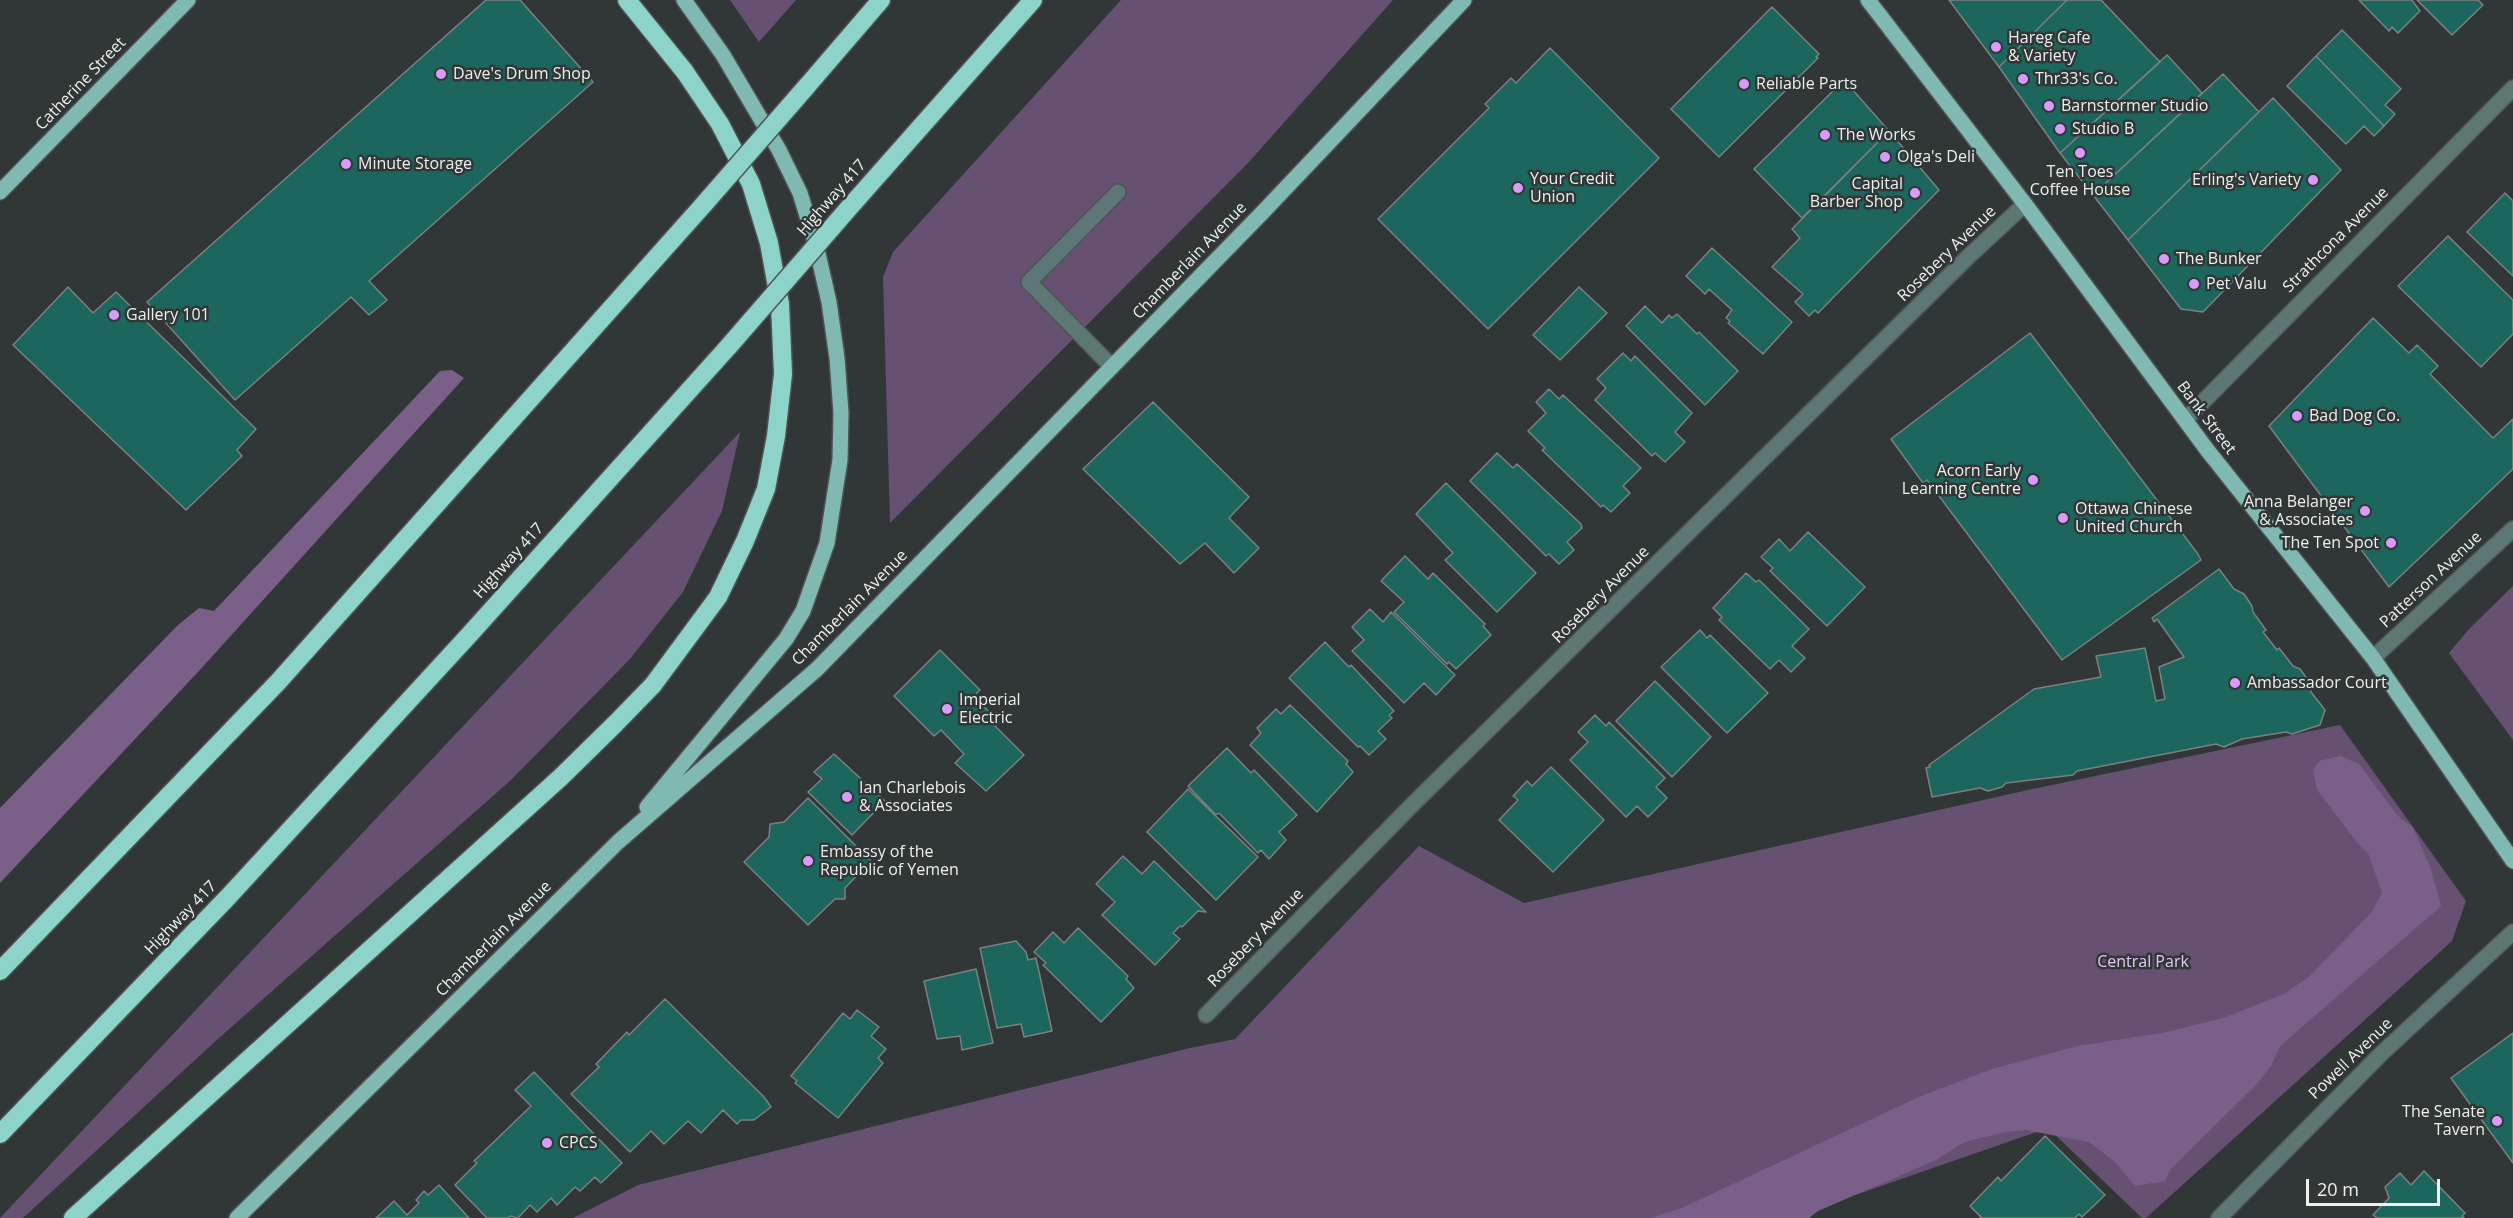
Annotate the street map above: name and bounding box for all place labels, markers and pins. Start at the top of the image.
place label: Hareg Cafe & Variety [2008,28,2090,66]
marker: Hareg Cafe & Variety [1989,40,2003,54]
place label: Dave's Drum Shop [453,64,591,84]
marker: Dave's Drum Shop [434,67,448,81]
place label: Thr33's Co. [2035,69,2118,89]
marker: Thr33's Co. [2016,72,2030,86]
place label: Reliable Parts [1756,74,1857,94]
marker: Reliable Parts [1737,77,1751,91]
place label: Barnstormer Studio [2061,96,2208,116]
marker: Barnstormer Studio [2042,99,2056,113]
place label: Studio B [2072,119,2134,139]
marker: Studio B [2053,122,2067,136]
place label: The Works [1837,125,1916,145]
marker: The Works [1818,128,1832,142]
marker: Ten Toes Coffee House [2073,146,2087,160]
place label: Olga's Deli [1897,147,1975,167]
marker: Olga's Deli [1878,150,1892,164]
place label: Minute Storage [358,154,472,174]
marker: Minute Storage [339,157,353,171]
place label: Ten Toes Coffee House [2030,162,2130,200]
place label: Your Credit Union [1530,169,1614,207]
place label: Erling's Variety [2192,170,2301,190]
marker: Erling's Variety [2306,173,2320,187]
place label: Capital Barber Shop [1810,174,1903,212]
marker: Your Credit Union [1511,181,1525,195]
marker: Capital Barber Shop [1908,186,1922,200]
place label: The Bunker [2176,249,2262,269]
marker: The Bunker [2157,252,2171,266]
place label: Pet Valu [2206,274,2267,294]
marker: Pet Valu [2187,277,2201,291]
place label: Gallery 101 [126,305,210,325]
marker: Gallery 101 [107,308,121,322]
place label: Bad Dog Co. [2309,406,2400,426]
marker: Bad Dog Co. [2290,409,2304,423]
place label: Acorn Early Learning Centre [1902,461,2021,499]
marker: Acorn Early Learning Centre [2026,473,2040,487]
place label: Anna Belanger & Associates [2244,492,2353,530]
place label: Ottawa Chinese United Church [2075,499,2193,537]
marker: Anna Belanger & Associates [2358,504,2372,518]
marker: Ottawa Chinese United Church [2056,511,2070,525]
place label: The Ten Spot [2282,533,2379,553]
marker: The Ten Spot [2384,536,2398,550]
place label: Ambassador Court [2247,673,2387,693]
marker: Ambassador Court [2228,676,2242,690]
place label: Imperial Electric [959,690,1021,728]
marker: Imperial Electric [940,702,954,716]
place label: Ian Charlebois & Associates [859,778,966,816]
marker: Ian Charlebois & Associates [840,790,854,804]
place label: Embassy of the Republic of Yemen [820,842,959,880]
marker: Embassy of the Republic of Yemen [801,854,815,868]
place label: The Senate Tavern [2402,1102,2485,1140]
marker: The Senate Tavern [2490,1114,2504,1128]
place label: CPCS [559,1133,598,1153]
marker: CPCS [540,1136,554,1150]

